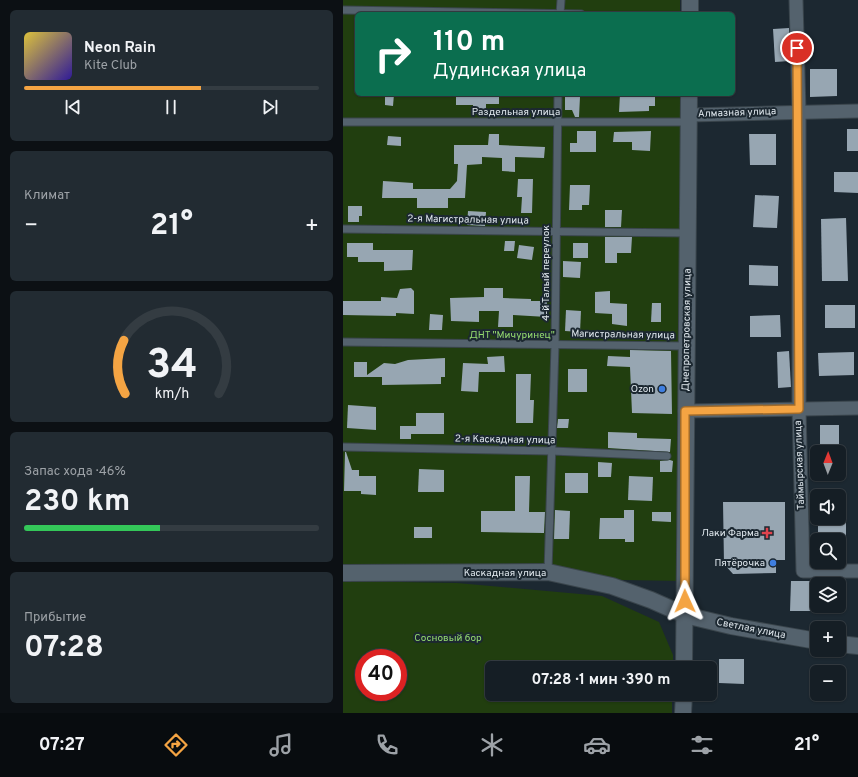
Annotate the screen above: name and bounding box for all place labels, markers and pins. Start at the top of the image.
pin [780,31,814,65]
place label: Ozon [631,383,654,396]
marker: Ozon [657,384,667,394]
place label: Лаки Фарма [701,527,759,540]
marker: Лаки Фарма [762,528,772,538]
place label: Пятёрочка [714,557,765,570]
marker: Пятёрочка [768,558,778,568]

